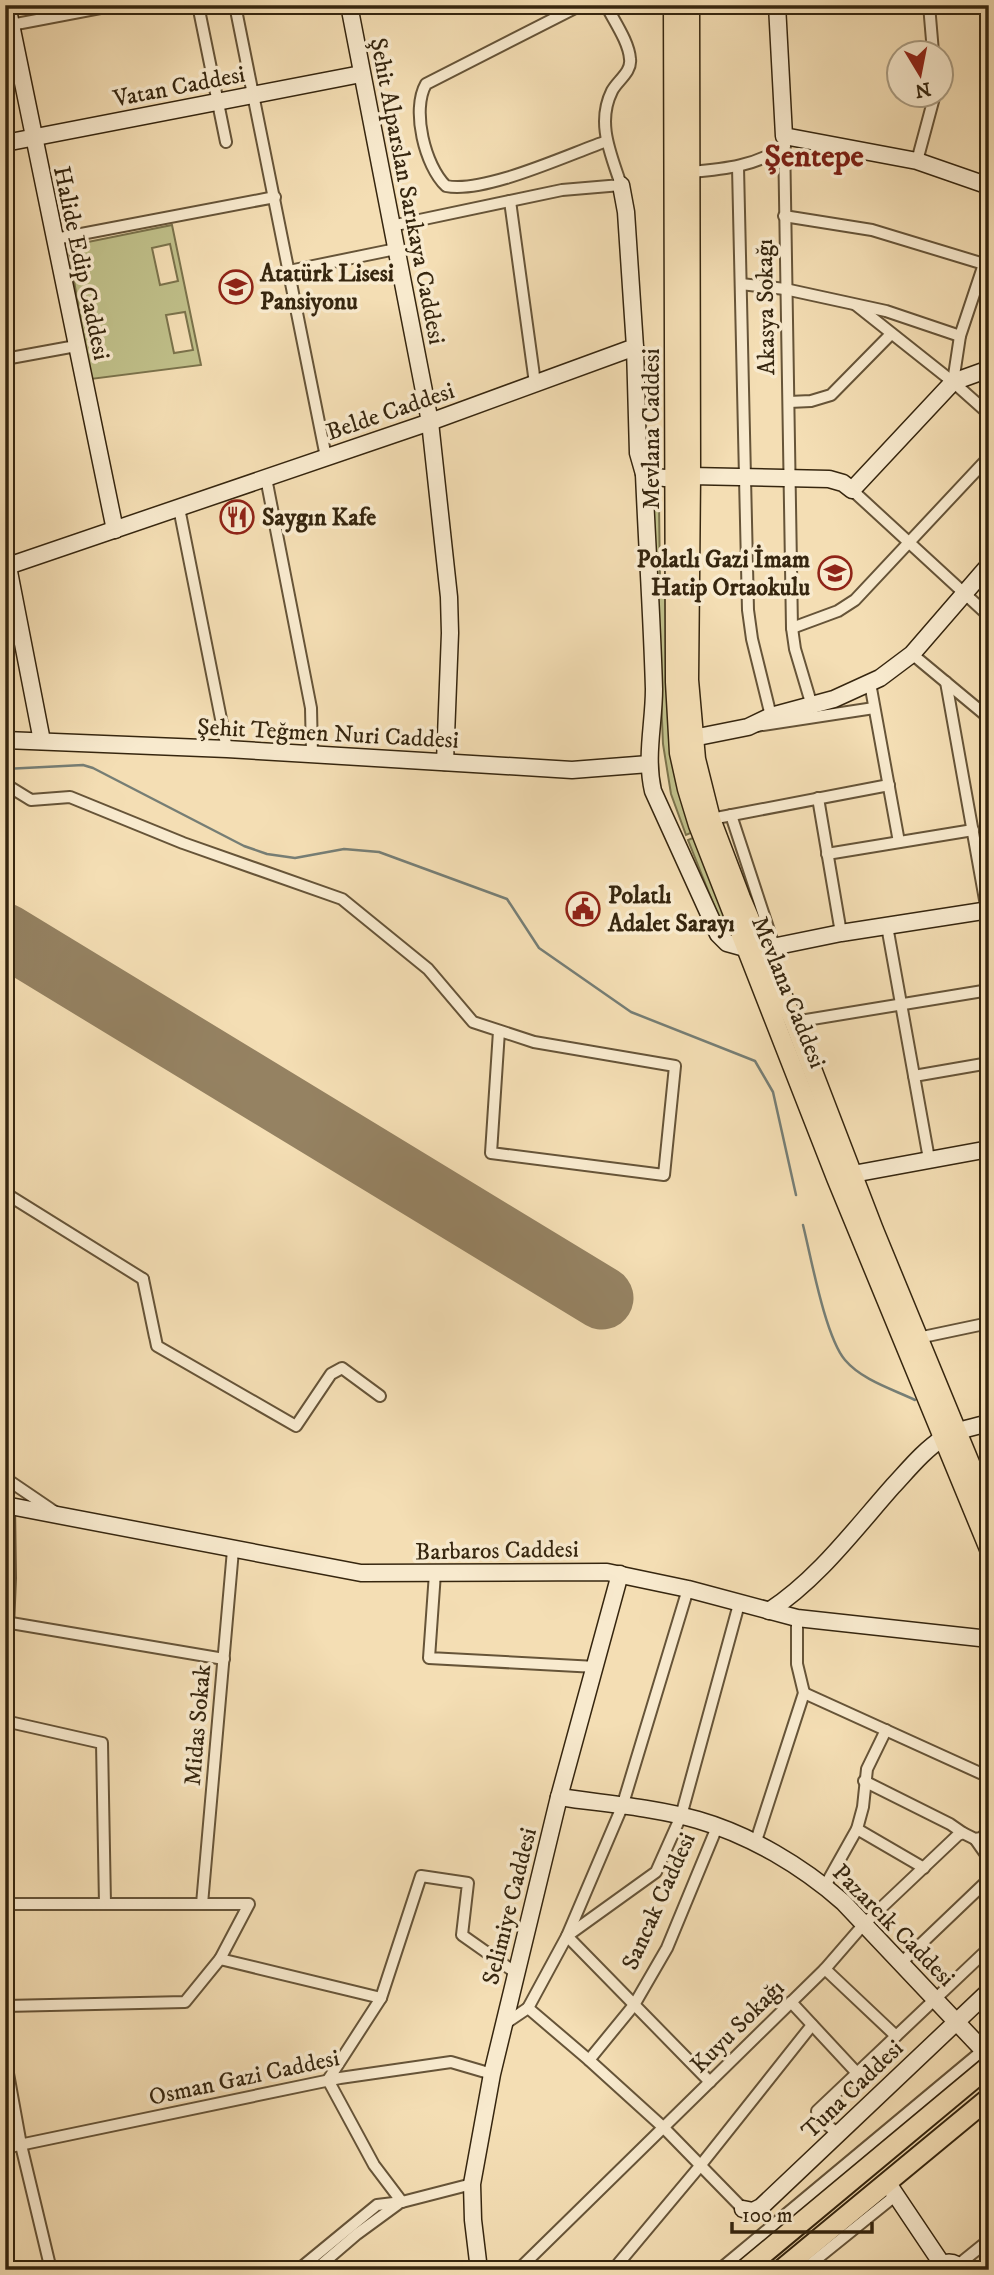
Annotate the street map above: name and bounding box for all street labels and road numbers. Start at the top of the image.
street label: Şehit Alparslan Sarıkaya Caddesi [363,35,451,347]
street label: Vatan Caddesi [110,59,248,115]
street label: Halide Edip Caddesi [46,164,116,363]
street label: Akasya Sokağı [750,239,782,375]
street label: Mevlana Caddesi [637,348,667,510]
street label: Belde Caddesi [322,376,458,448]
street label: Şehit Teğmen Nuri Caddesi [196,712,460,756]
street label: Mevlana Caddesi [744,912,832,1073]
street label: Barbaros Caddesi [415,1535,579,1567]
street label: Midas Sokak [178,1663,218,1787]
street label: Selimiye Caddesi [476,1825,544,1988]
street label: Sancak Caddesi [615,1828,703,1975]
street label: Pazarcık Caddesi [826,1858,961,1993]
street label: Kuyu Sokağı [684,1973,791,2080]
street label: Tuna Caddesi [795,2034,910,2146]
street label: Osman Gazi Caddesi [146,2043,342,2113]

